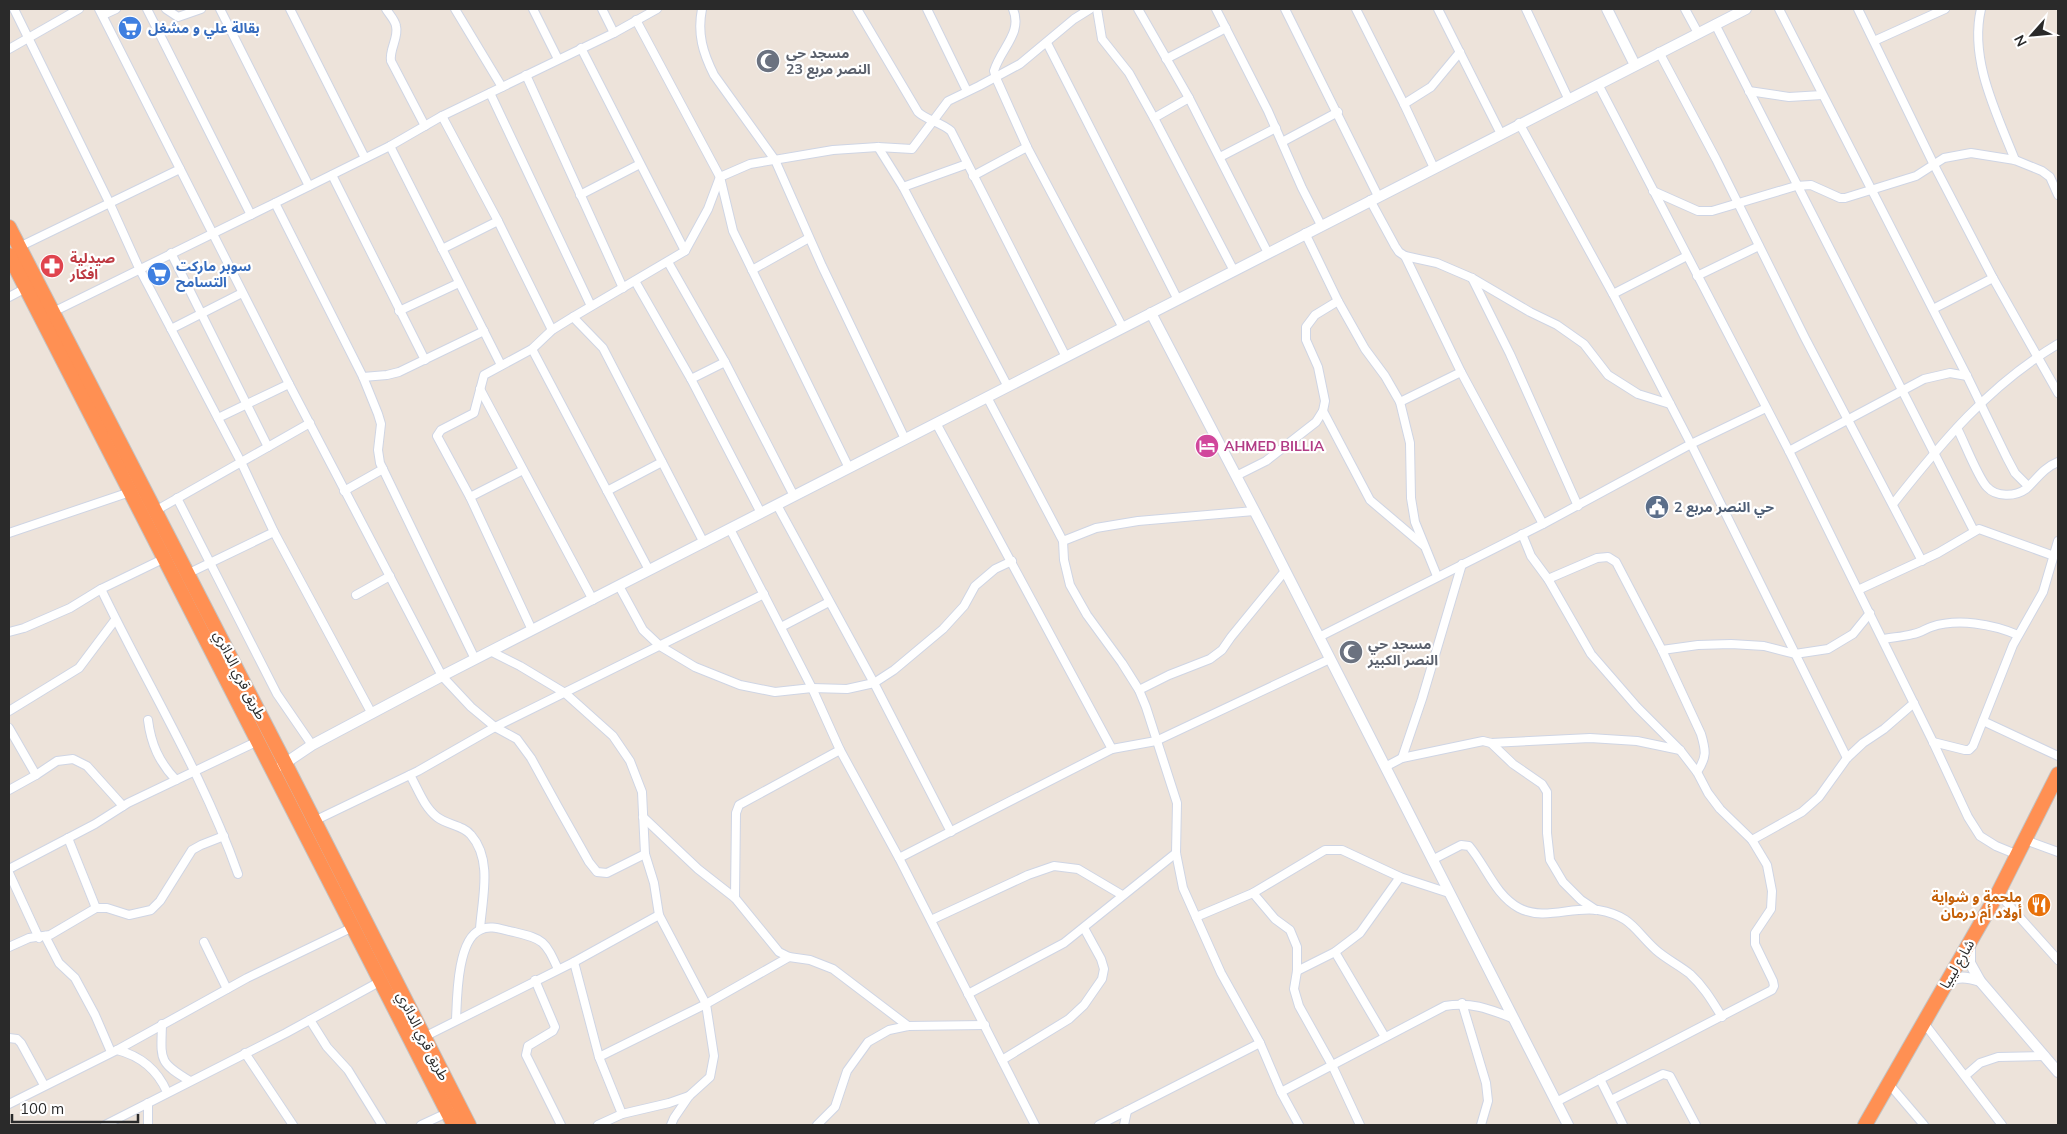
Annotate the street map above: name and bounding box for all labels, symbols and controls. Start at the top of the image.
north arrow [2007,10,2057,60]
supermarket icon: بقالة علي و مشغل [117,15,143,41]
place label: بقالة علي و مشغل [148,19,260,39]
text: N [2010,32,2031,50]
place label: مسجد حي النصر مربع 23 [786,44,871,79]
mosque icon: مسجد حي النصر مربع 23 [755,48,781,74]
place label: صيدلية افكار [69,249,115,283]
pharmacy icon: صيدلية افكار [39,253,65,279]
place label: سوبر ماركت التسامح [176,257,251,292]
supermarket icon: سوبر ماركت التسامح [146,261,172,287]
hotel icon: AHMED BILLIA [1194,433,1220,459]
place label: AHMED BILLIA [1224,437,1325,455]
public building icon: حي النصر مربع 2 [1644,494,1670,520]
place label: حي النصر مربع 2 [1674,498,1774,518]
street label: طريق قري الدائري [208,627,270,724]
place label: مسجد حي النصر الكبير [1367,635,1438,669]
mosque icon: مسجد حي النصر الكبير [1338,639,1364,665]
place label: ملحمة و شواية أولاد أم درمان [1931,888,2022,924]
restaurant icon: ملحمة و شواية أولاد أم درمان [2026,892,2052,918]
street label: شارع ليبيا [1936,936,1980,993]
street label: طريق قري الدائري [391,988,453,1085]
scale bar [12,1092,139,1124]
text: 100 m [20,1099,64,1118]

